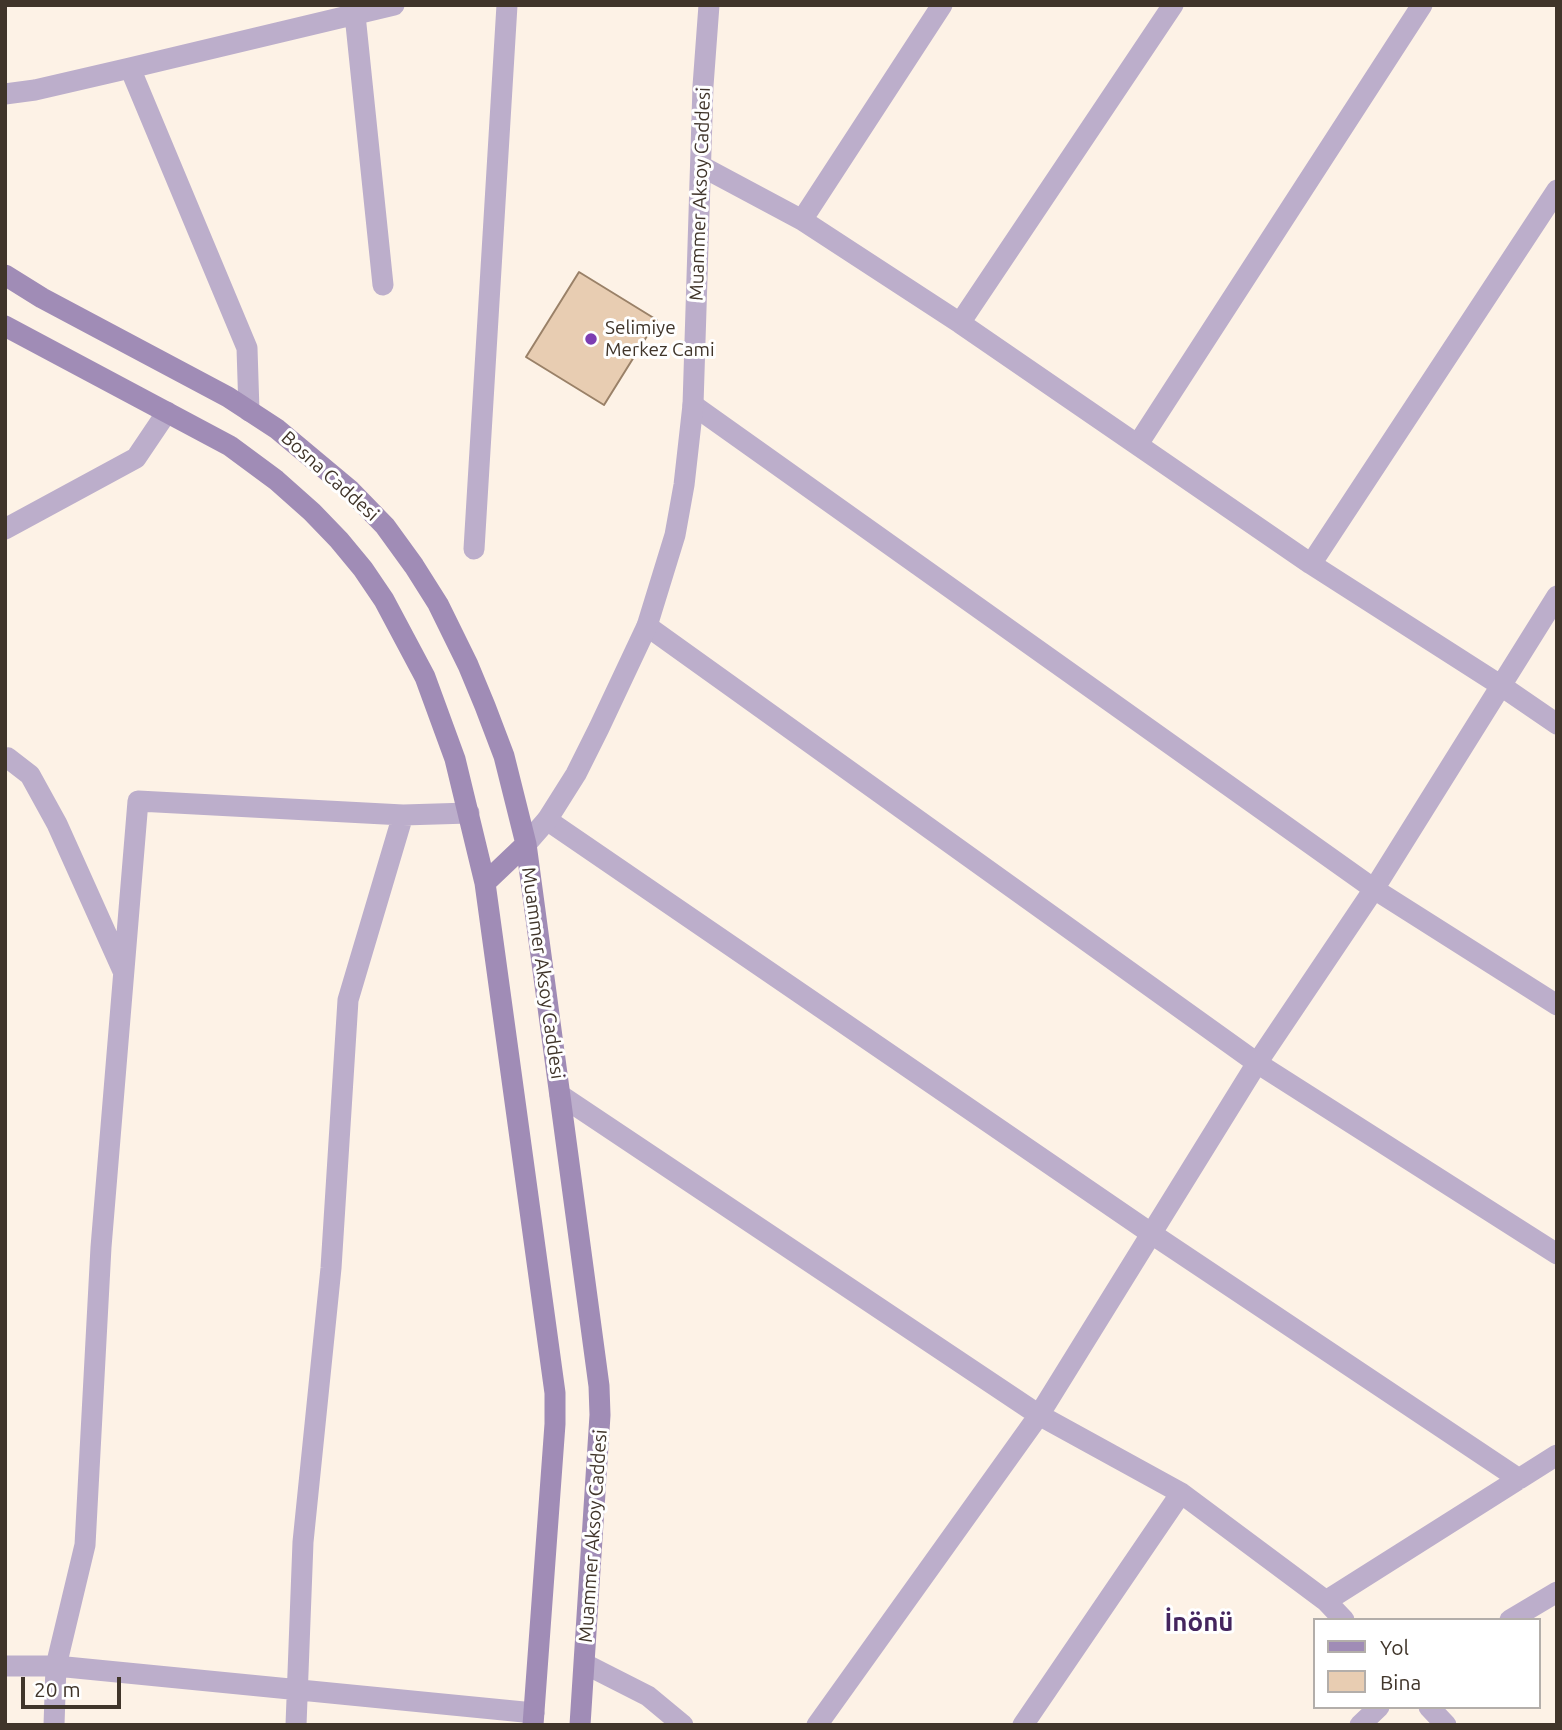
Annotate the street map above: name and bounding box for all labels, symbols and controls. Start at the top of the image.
street label: Muammer Aksoy Caddesi [685,87,715,301]
place label: Selimiye Merkez Cami [605,317,714,361]
marker: Selimiye Merkez Cami [583,331,599,347]
street label: Bosna Caddesi [277,426,383,526]
street label: Muammer Aksoy Caddesi [517,866,569,1080]
street label: Muammer Aksoy Caddesi [574,1429,612,1643]
district label: İnönü [1164,1606,1234,1638]
legend [1314,1618,1541,1709]
text: Yol [1380,1635,1409,1659]
scale bar [24,1664,124,1708]
text: Bina [1380,1670,1421,1694]
text: 20 m [34,1677,81,1701]

